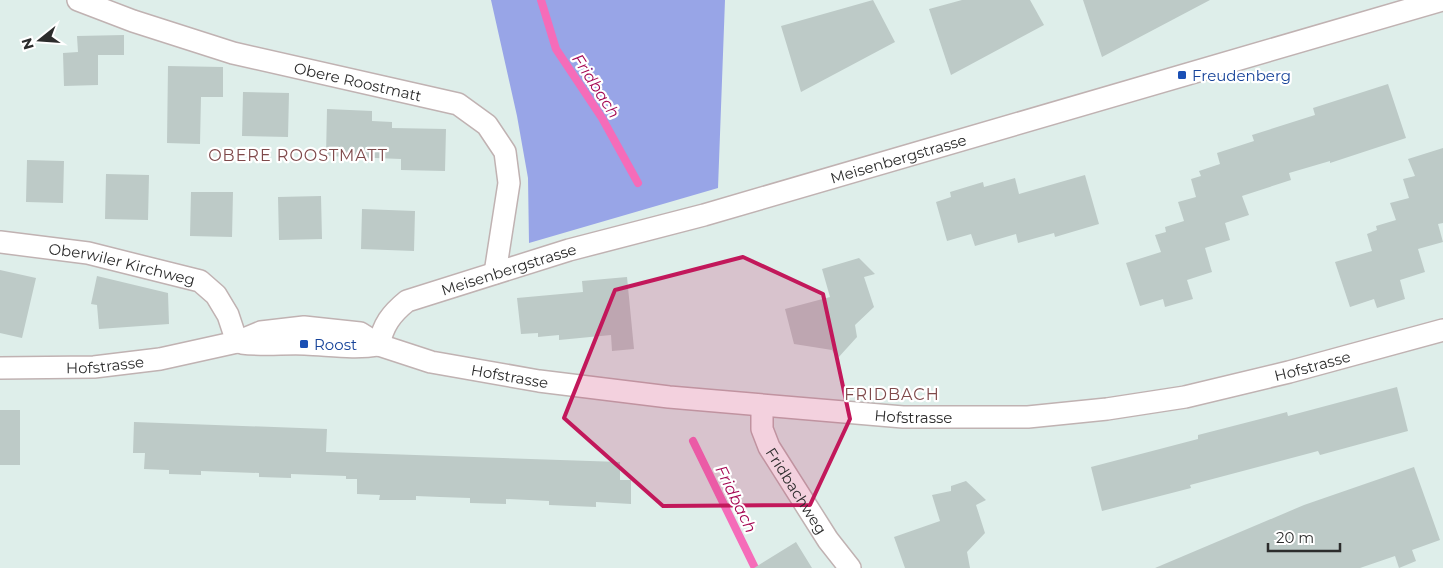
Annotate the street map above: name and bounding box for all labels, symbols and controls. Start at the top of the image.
north arrow [15,15,65,65]
text: N [17,36,38,52]
water label: Fridbach [568,50,624,122]
street label: Obere Roostmatt [292,58,424,105]
place label: Freudenberg [1192,66,1291,85]
marker: Freudenberg [1176,69,1188,81]
street label: Meisenbergstrasse [828,130,968,187]
district label: OBERE ROOSTMATT [208,146,388,165]
street label: Oberwiler Kirchweg [48,239,197,289]
street label: Meisenbergstrasse [439,239,578,299]
place label: Roost [314,335,357,354]
marker: Roost [298,338,310,350]
street label: Hofstrasse [1272,346,1352,385]
street label: Hofstrasse [66,352,145,377]
street label: Hofstrasse [470,360,549,392]
district label: FRIDBACH [844,385,940,404]
street label: Hofstrasse [874,405,952,427]
street label: Fridbachweg [762,444,831,538]
water label: Fridbach [712,462,760,536]
scale bar [1268,520,1340,552]
text: 20 m [1276,528,1314,547]

